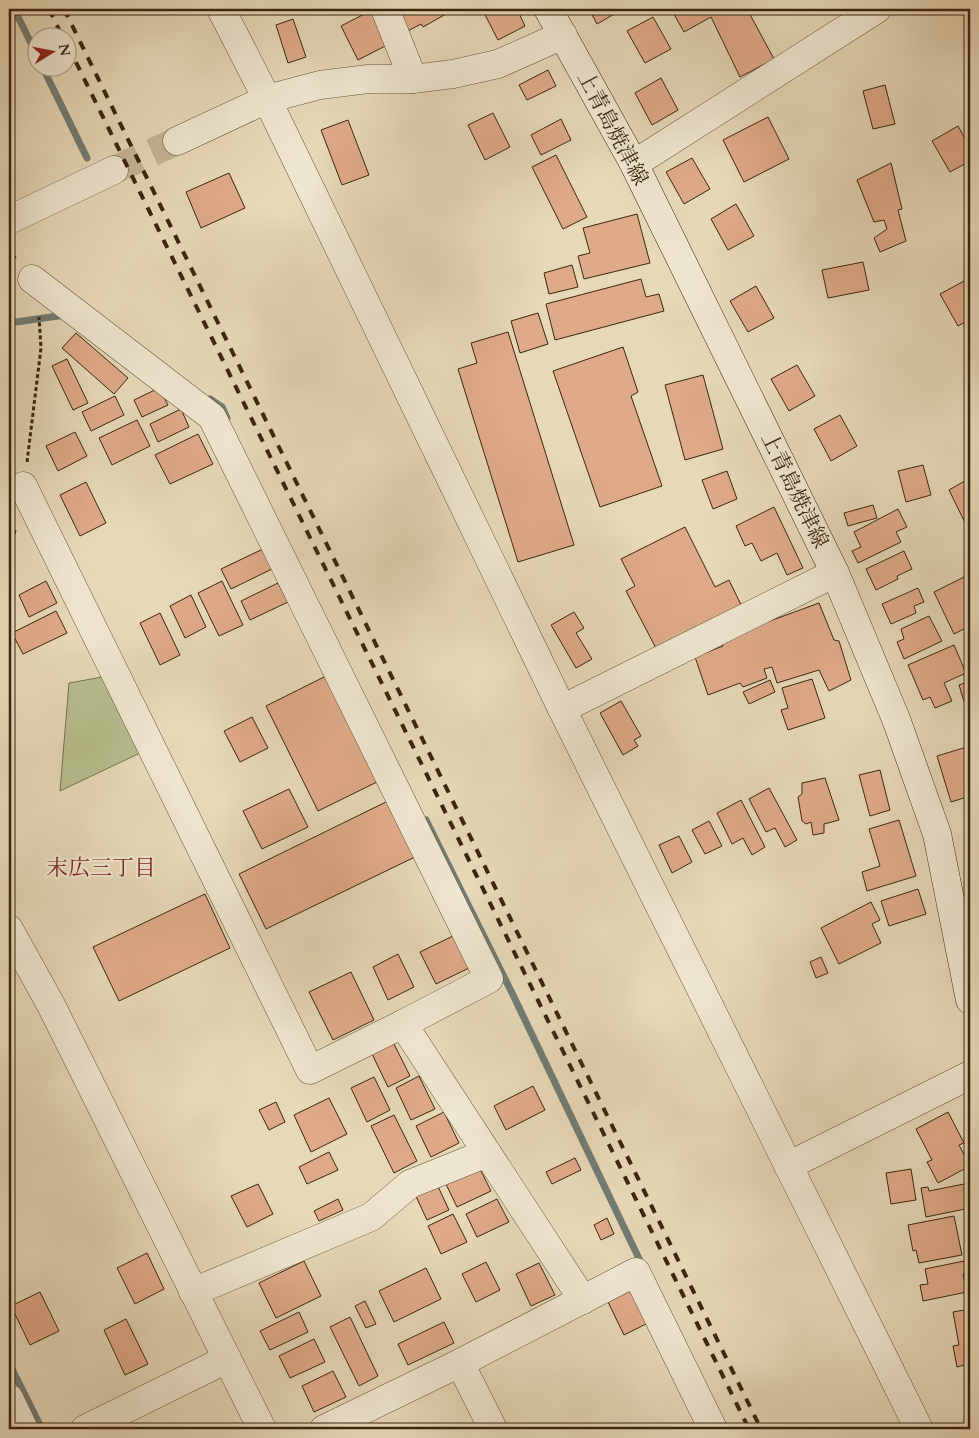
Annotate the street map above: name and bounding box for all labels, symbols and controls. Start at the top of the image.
north arrow [28,28,78,78]
text: N [54,42,75,57]
street label: 上青島焼津線 [570,66,655,191]
street label: 上青島焼津線 [754,427,835,553]
district label: 末広三丁目 [46,853,156,883]

